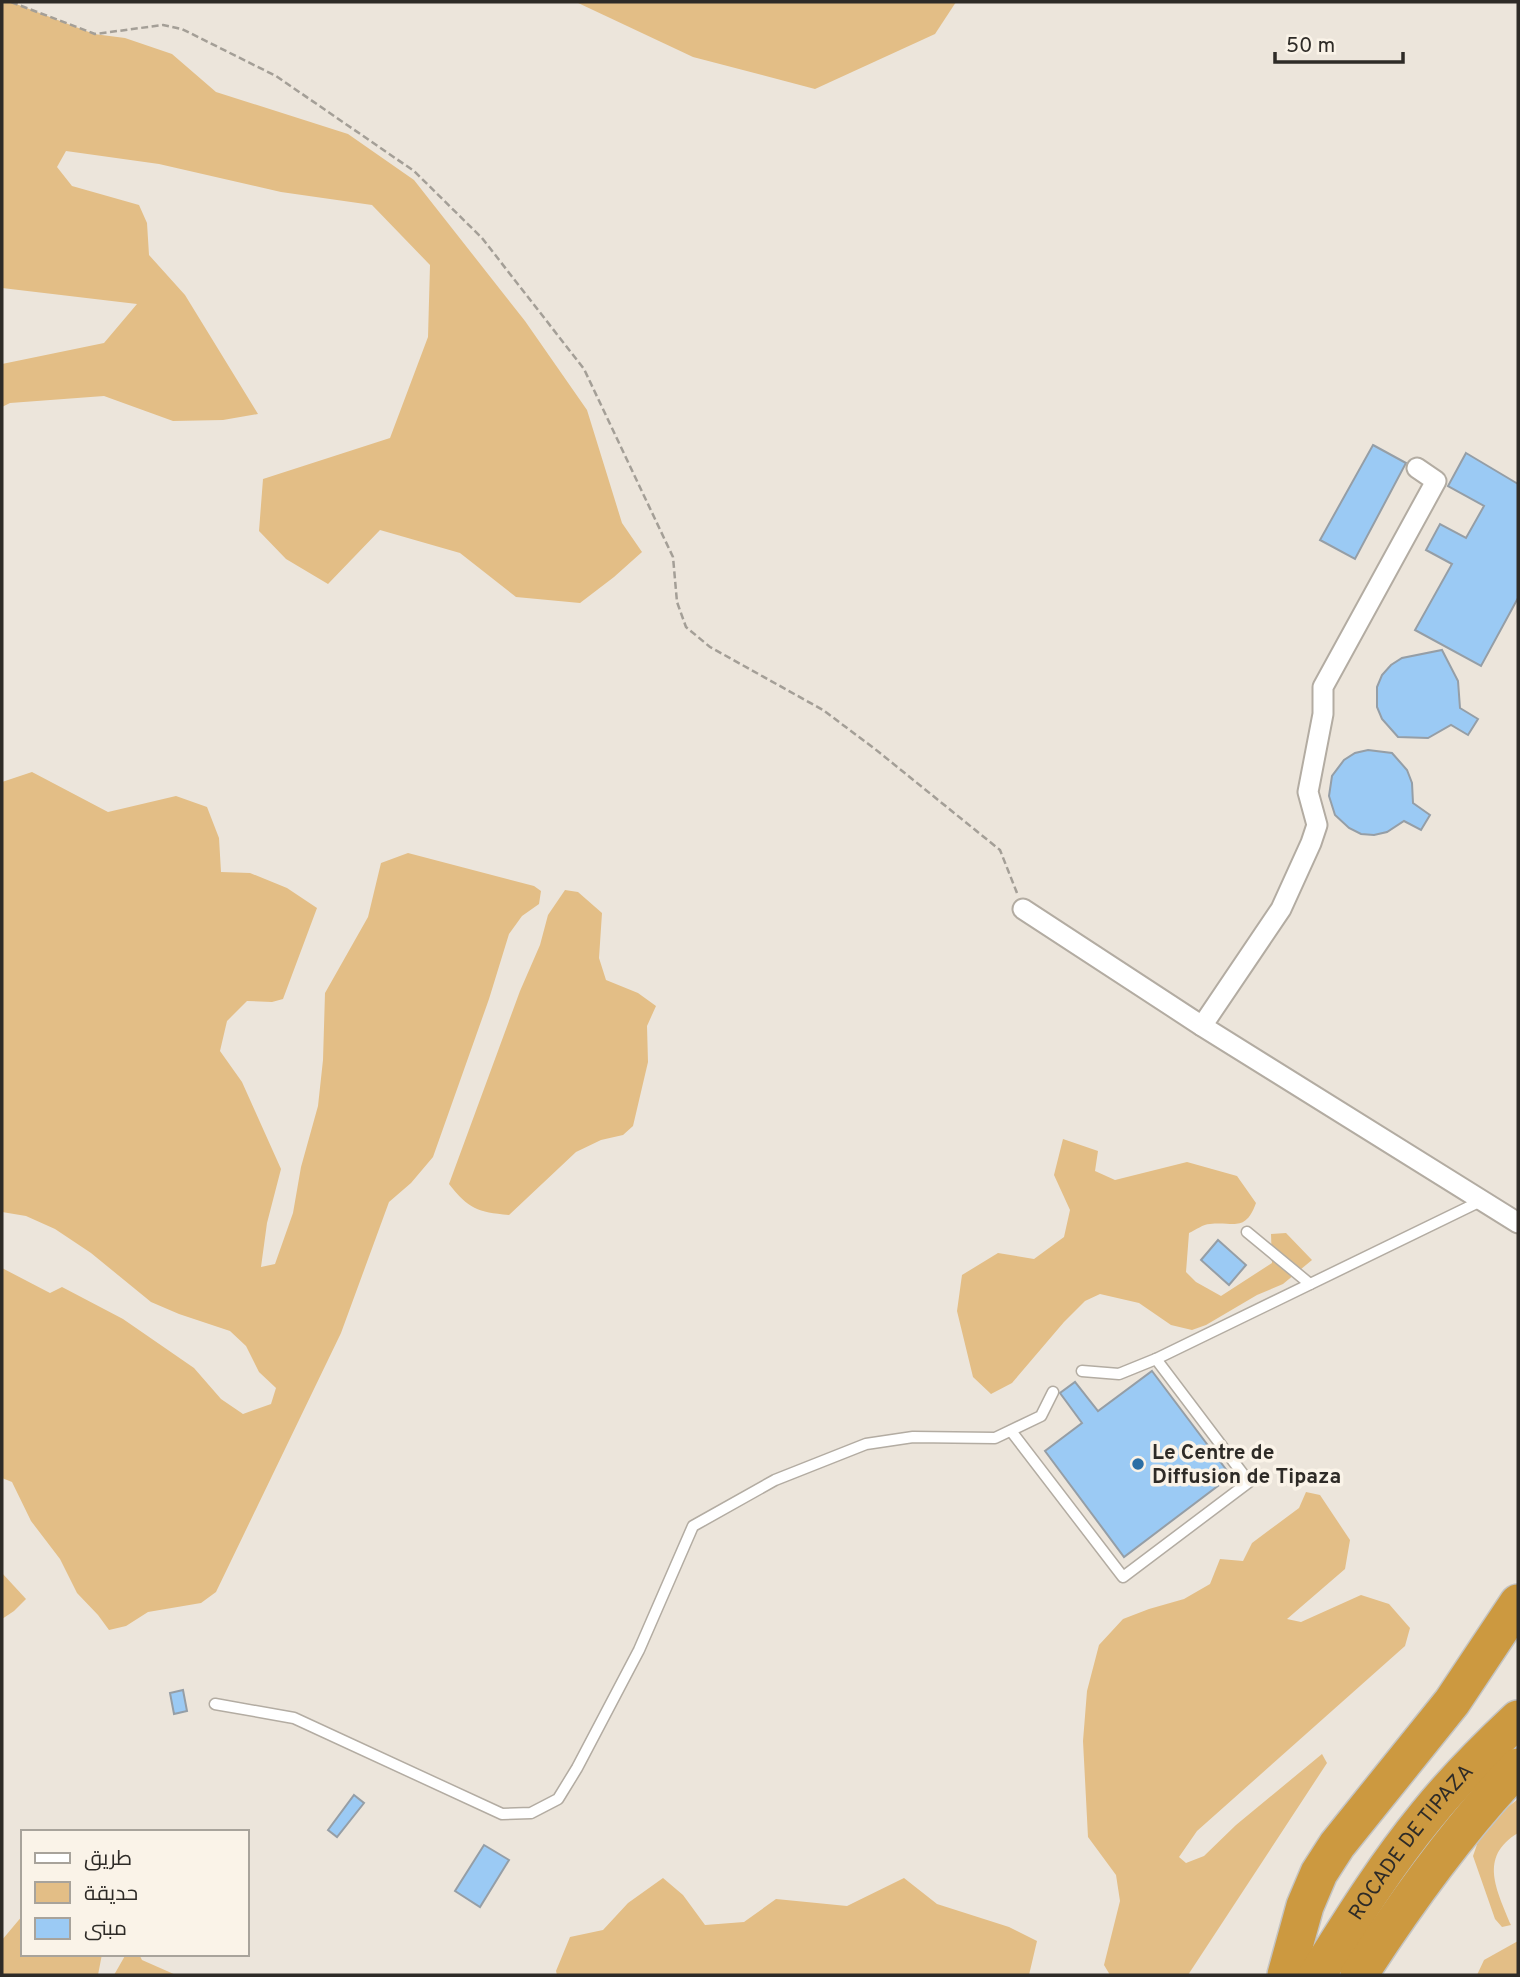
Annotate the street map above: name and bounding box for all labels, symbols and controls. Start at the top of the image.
scale bar [1275,21,1403,65]
text: 50 m [1286,33,1335,60]
place label: Le Centre de Diffusion de Tipaza [1152,1440,1341,1491]
marker: Le Centre de Diffusion de Tipaza [1130,1456,1146,1472]
street label: ROCADE DE TIPAZA [1343,1759,1480,1926]
legend [21,1830,248,1956]
text: طريق [84,1846,132,1873]
text: حديقة [84,1881,138,1908]
text: مبنى [84,1916,127,1943]

